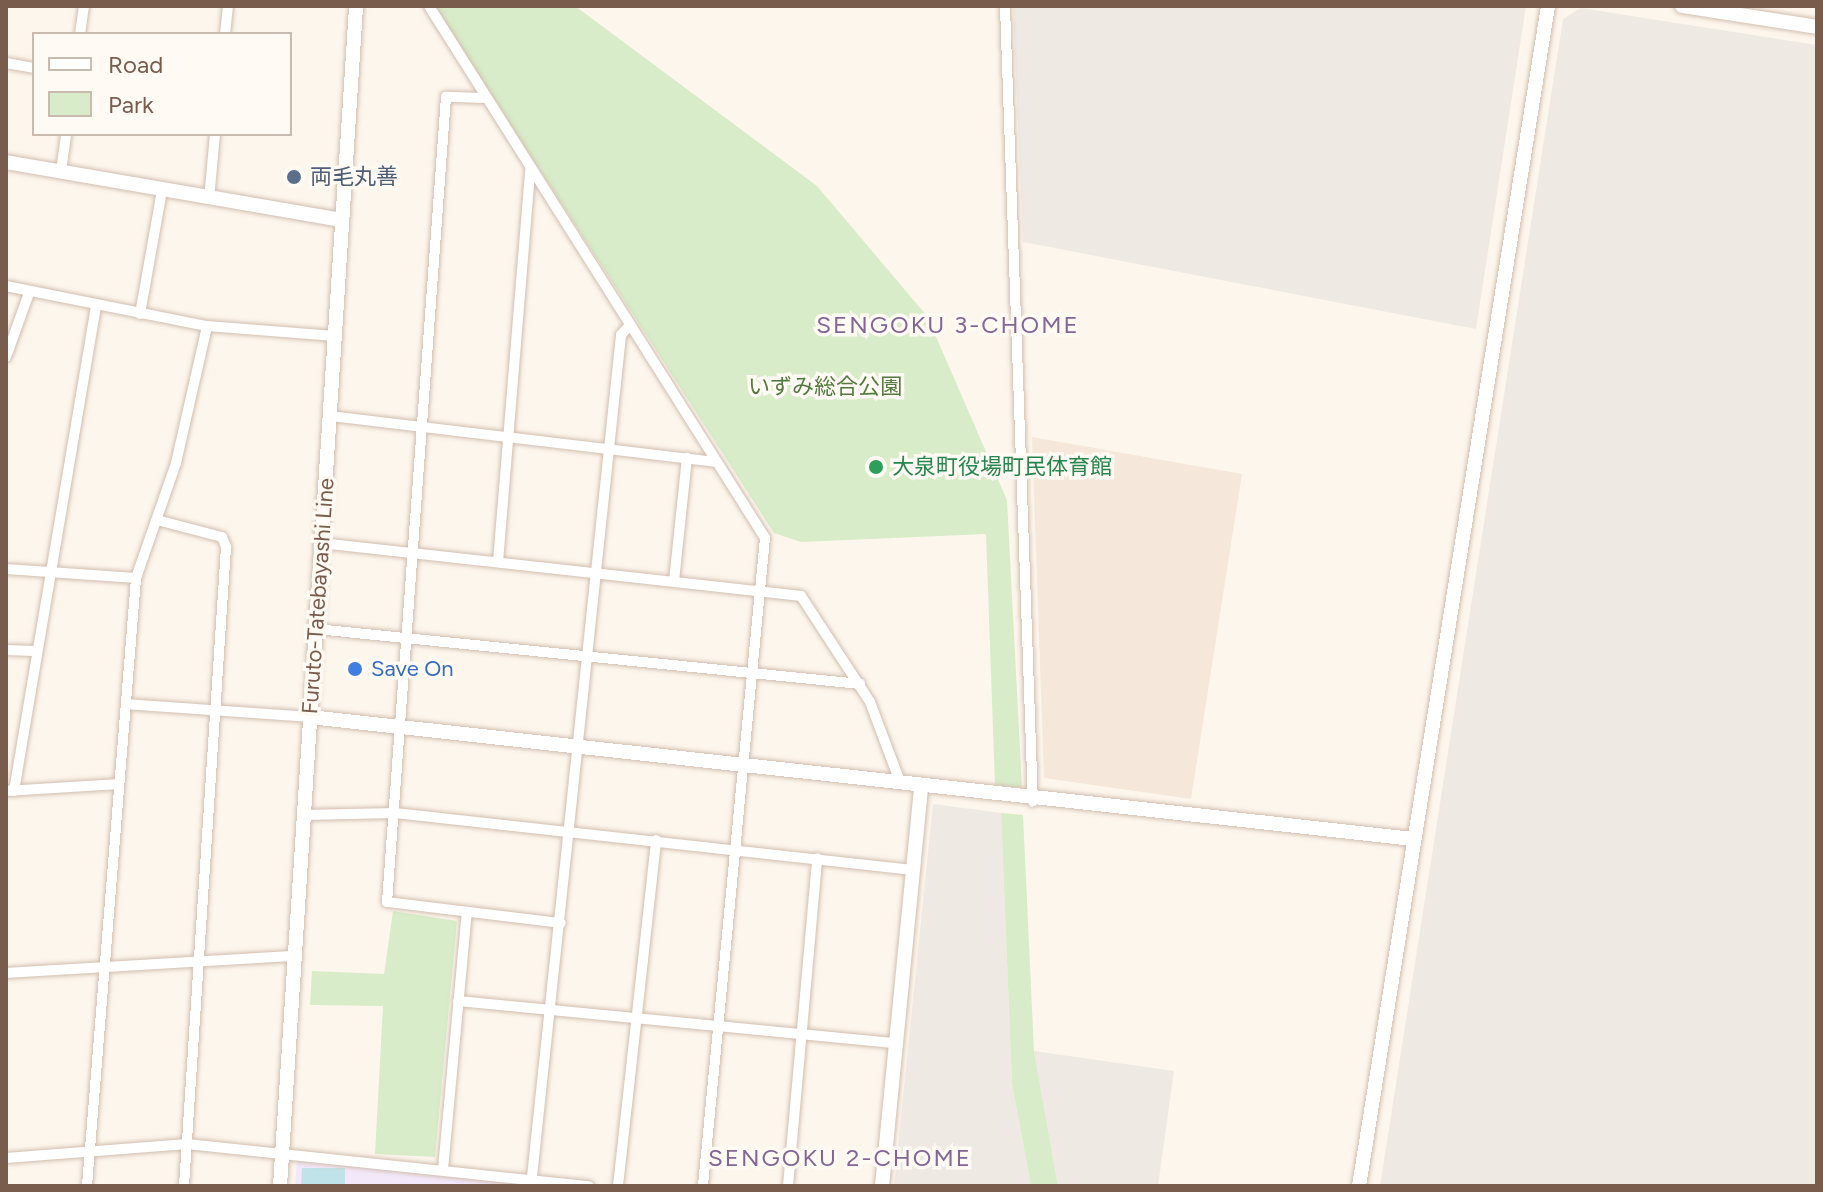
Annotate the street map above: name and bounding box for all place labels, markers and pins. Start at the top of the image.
place label: 両毛丸善 [310,164,398,190]
marker: 両毛丸善 [285,168,303,186]
place label: 大泉町役場町民体育館 [892,454,1112,480]
marker: 大泉町役場町民体育館 [867,458,885,476]
place label: Save On [371,656,454,682]
marker: Save On [346,660,364,678]

